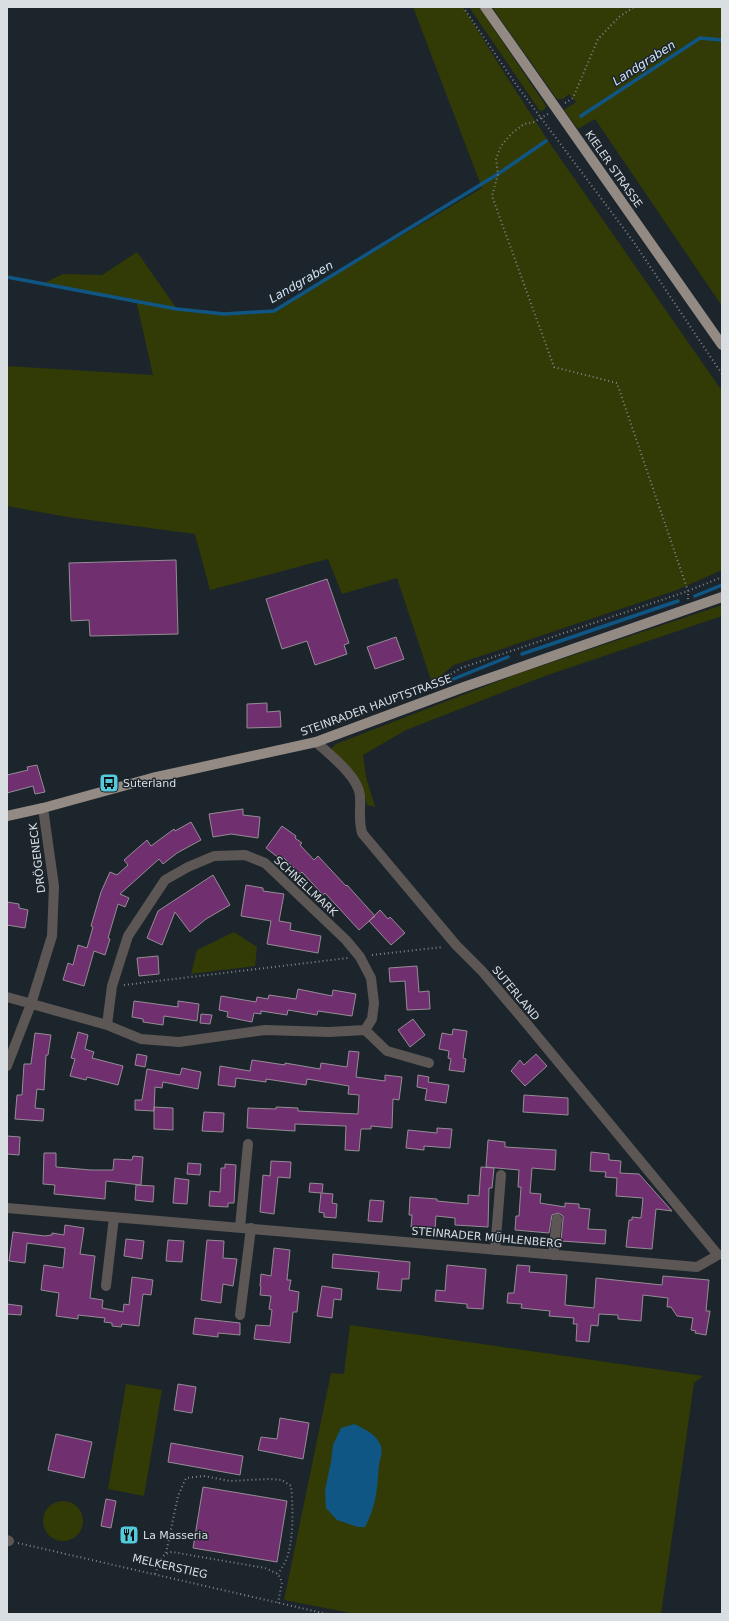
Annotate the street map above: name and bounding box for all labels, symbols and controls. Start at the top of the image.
water label: Landgraben [610,38,678,88]
street label: KIELER STRASSE [582,128,645,210]
water label: Landgraben [266,258,336,306]
street label: STEINRADER HAUPTSTRASSE [299,672,454,739]
bus stop icon: Suterland [98,772,120,794]
place label: Suterland [123,777,176,790]
street label: DRÖGENECK [27,821,48,894]
street label: SCHNELLMARK [271,854,341,920]
street label: SUTERLAND [489,963,542,1023]
street label: STEINRADER MÜHLENBERG [411,1224,563,1251]
restaurant icon: La Masseria [118,1524,140,1546]
place label: La Masseria [143,1529,208,1542]
street label: MELKERSTIEG [131,1552,209,1581]

